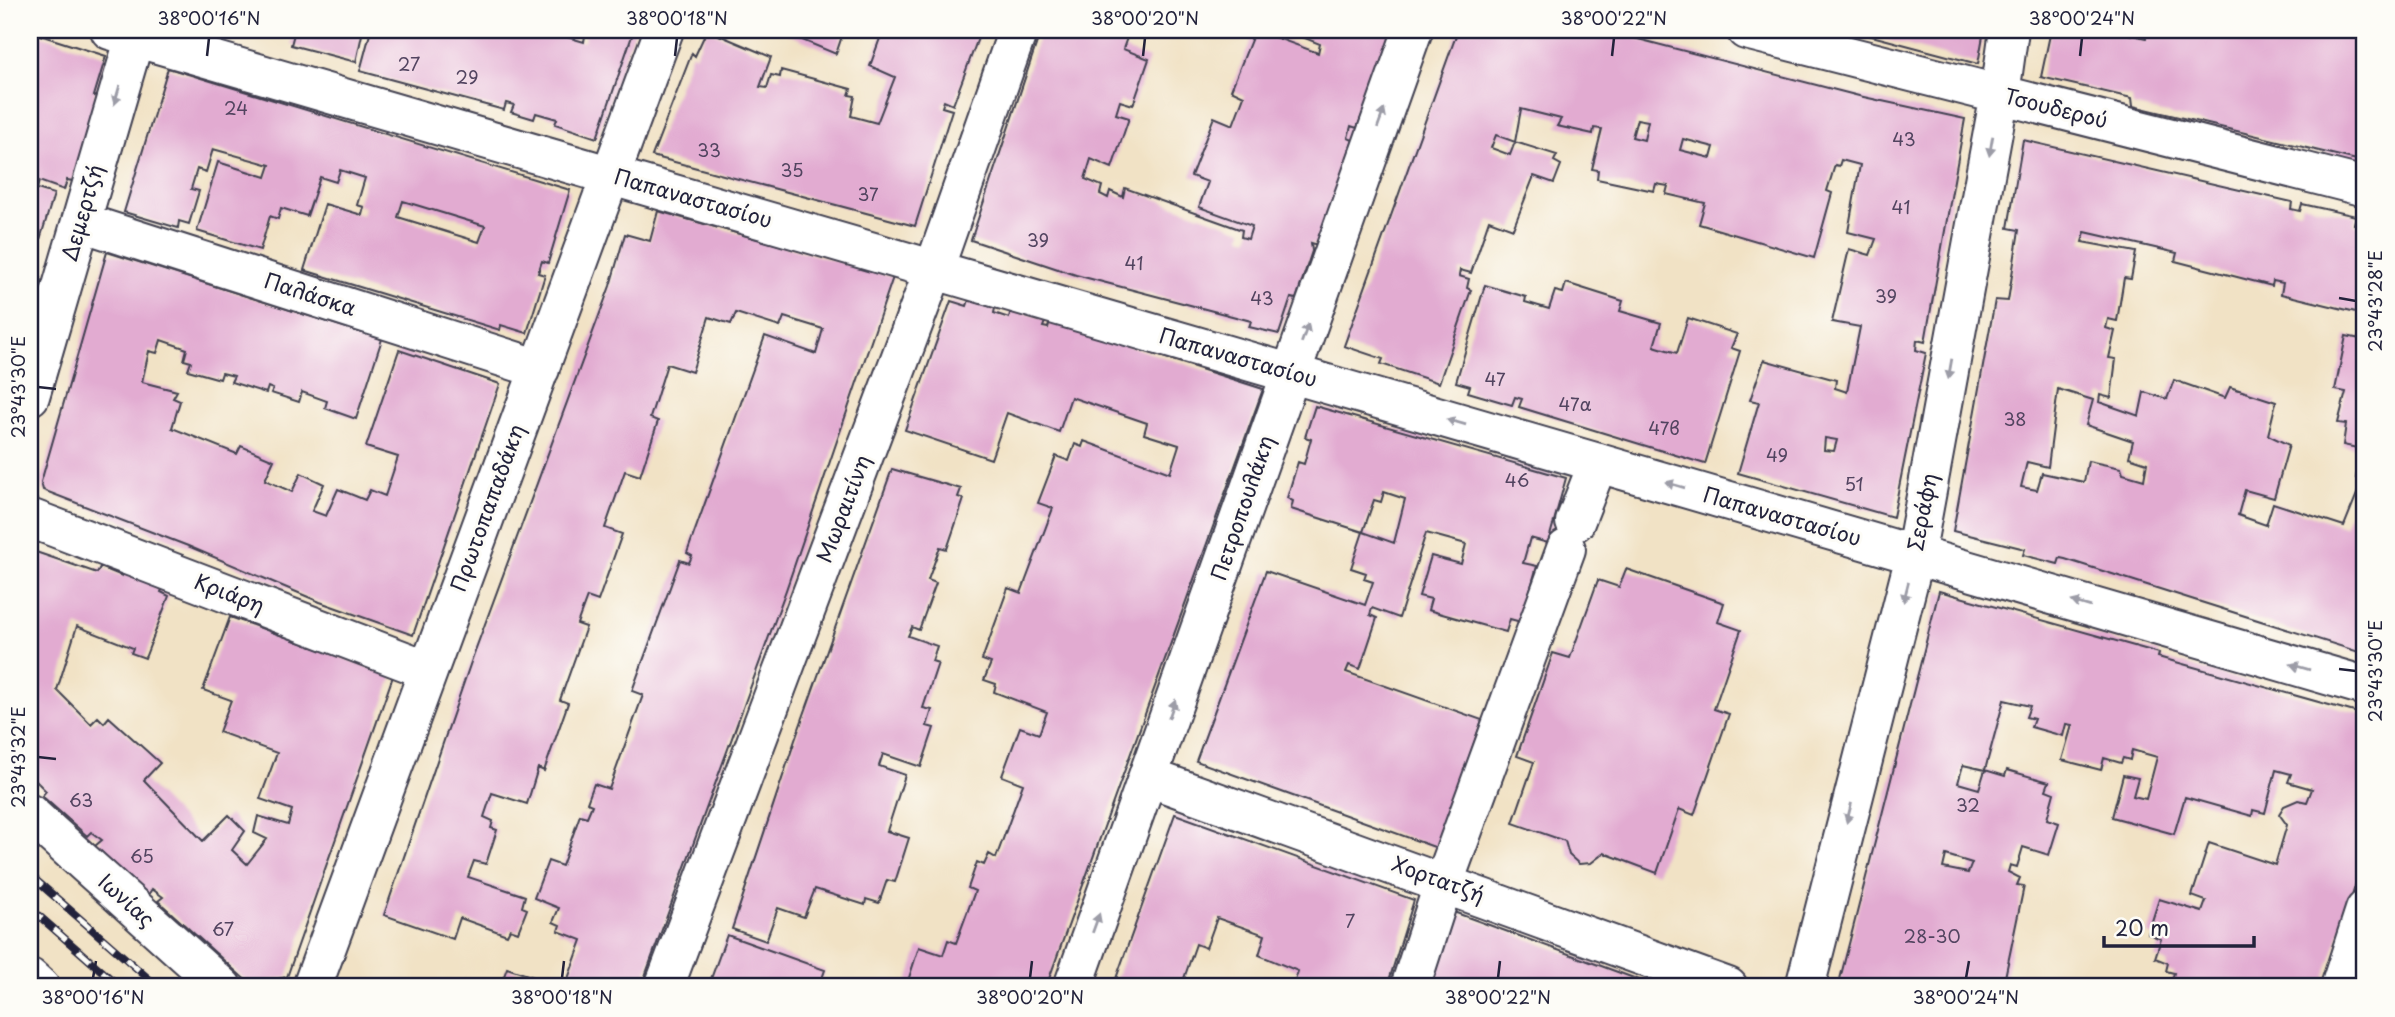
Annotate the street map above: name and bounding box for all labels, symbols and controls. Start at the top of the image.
text: 38°00'16"N [158,4,260,31]
text: 38°00'18"N [626,4,728,31]
text: 38°00'20"N [1091,4,1199,31]
text: 38°00'22"N [1561,4,1667,31]
text: 38°00'24"N [2029,4,2135,31]
house number: 27 [398,50,420,77]
house number: 29 [456,63,478,90]
street label: Τσουδερού [2002,79,2111,135]
one-way arrow [112,85,122,106]
house number: 24 [224,94,248,121]
one-way arrow [1376,108,1387,129]
house number: 43 [1892,125,1916,152]
one-way arrow [1985,135,1996,157]
house number: 33 [697,136,721,163]
house number: 35 [780,156,804,183]
street label: Παπαναστασίου [611,159,776,235]
street label: Δεμερτζή [52,160,110,265]
house number: 37 [857,180,879,207]
house number: 41 [1892,193,1910,220]
house number: 39 [1027,226,1049,253]
house number: 41 [1125,249,1143,276]
text: 23°43'28"E [2361,250,2388,352]
street label: Παλάσκα [261,263,361,323]
house number: 39 [1875,282,1897,309]
house number: 43 [1250,284,1274,311]
street label: Παπαναστασίου [1156,318,1321,394]
one-way arrow [1300,322,1311,343]
text: 23°43'30"E [4,336,31,438]
one-way arrow [1944,358,1955,380]
house number: 47 [1484,365,1506,392]
house number: 47α [1559,390,1592,417]
house number: 38 [2003,405,2027,432]
house number: 47β [1648,414,1680,441]
one-way arrow [1446,416,1467,426]
street label: Πρωτοπαπαδάκη [441,419,531,596]
street label: Πετροπουλάκη [1201,430,1281,584]
house number: 49 [1766,441,1788,468]
street label: Μωραιτίνη [807,450,877,567]
house number: 46 [1505,466,1529,493]
house number: 51 [1844,470,1864,497]
street label: Σεράφη [1898,470,1944,553]
street label: Παπαναστασίου [1700,477,1865,553]
one-way arrow [1664,480,1685,490]
street label: Κριάρη [190,564,270,620]
one-way arrow [1900,582,1911,604]
one-way arrow [2070,598,2091,608]
text: 23°43'30"E [2361,620,2388,722]
one-way arrow [2289,662,2310,672]
one-way arrow [1167,698,1178,719]
text: 23°43'32"E [4,706,31,808]
house number: 63 [69,786,93,813]
house number: 32 [1956,791,1980,818]
one-way arrow [1843,802,1854,824]
house number: 65 [130,842,154,869]
street label: Χορτατζή [1388,847,1489,910]
street label: Ιωνίας [92,865,163,934]
scale bar [2104,905,2255,949]
house number: 7 [1345,907,1355,934]
text: 20 m [2115,911,2169,943]
one-way arrow [1091,912,1102,933]
house number: 67 [212,915,234,942]
house number: 28-30 [1903,922,1961,949]
text: 38°00'16"N [42,983,144,1010]
text: 38°00'18"N [511,983,613,1010]
text: 38°00'20"N [976,983,1084,1010]
text: 38°00'22"N [1445,983,1551,1010]
text: 38°00'24"N [1913,983,2019,1010]

